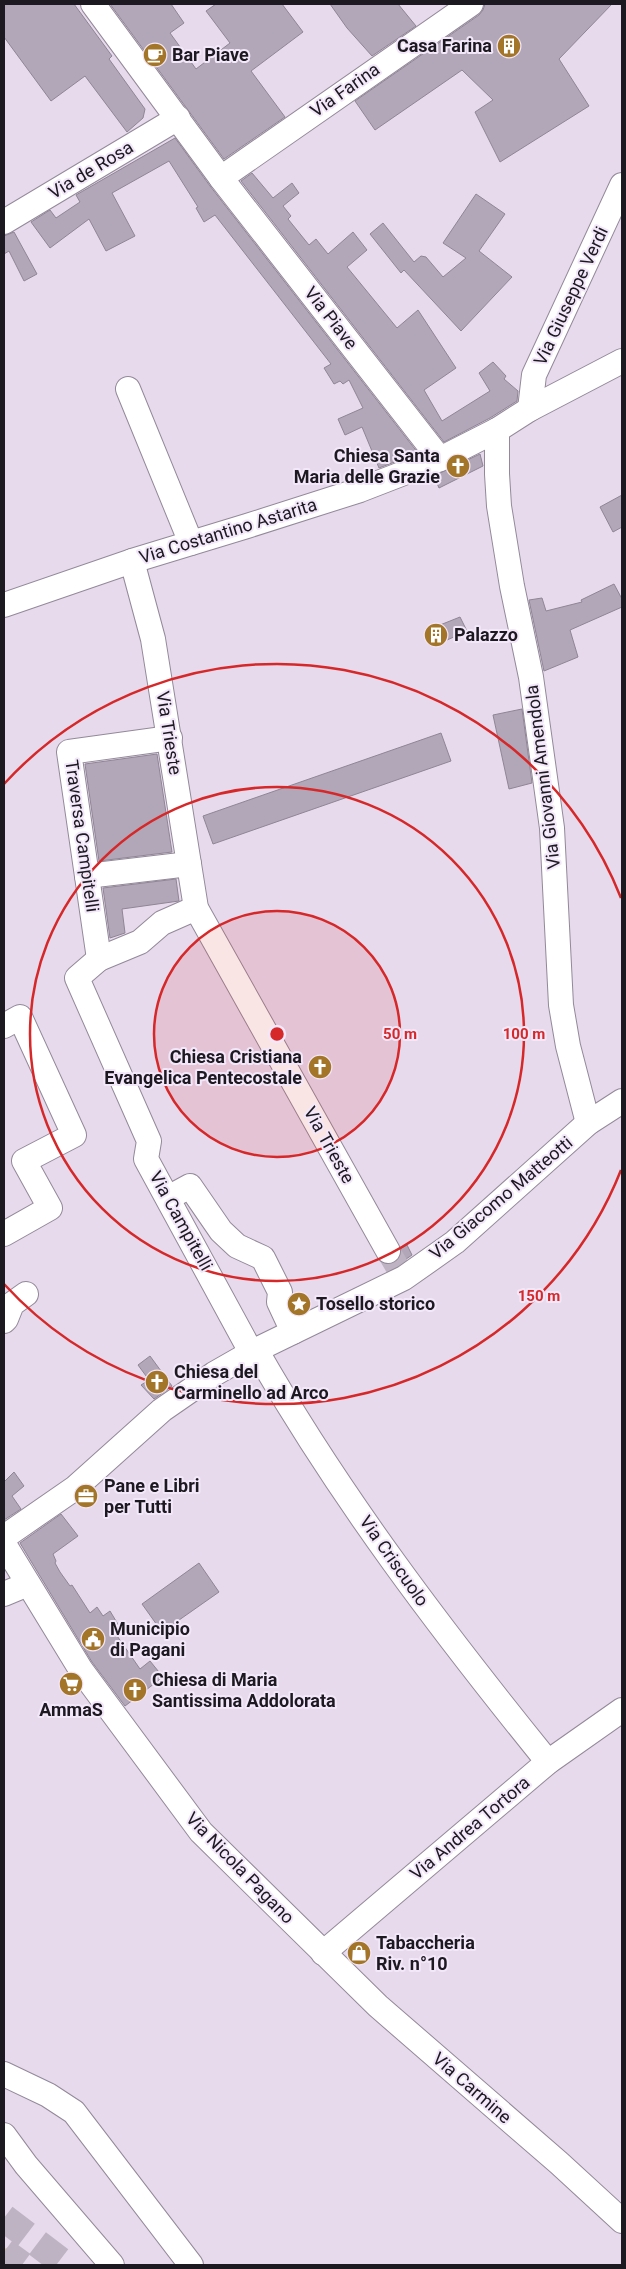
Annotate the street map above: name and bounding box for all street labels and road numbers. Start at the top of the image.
street label: Via Farina [306,58,383,121]
street label: Via de Rosa [45,136,137,203]
street label: Via Giuseppe Verdi [529,223,612,369]
street label: Via Piave [300,282,362,353]
street label: Via Costantino Astarita [136,493,319,568]
street label: Via Giovanni Amendola [521,684,564,870]
street label: Via Trieste [153,690,186,776]
street label: Traversa Campitelli [61,758,104,913]
street label: Via Trieste [300,1103,359,1187]
street label: Via Giacomo Matteotti [425,1132,576,1264]
street label: Via Campitelli [145,1167,217,1274]
street label: Via Criscuolo [355,1511,433,1610]
street label: Via Andrea Tortora [406,1772,534,1884]
street label: Via Nicola Pagano [182,1808,299,1928]
street label: Via Carmine [429,2048,516,2127]

